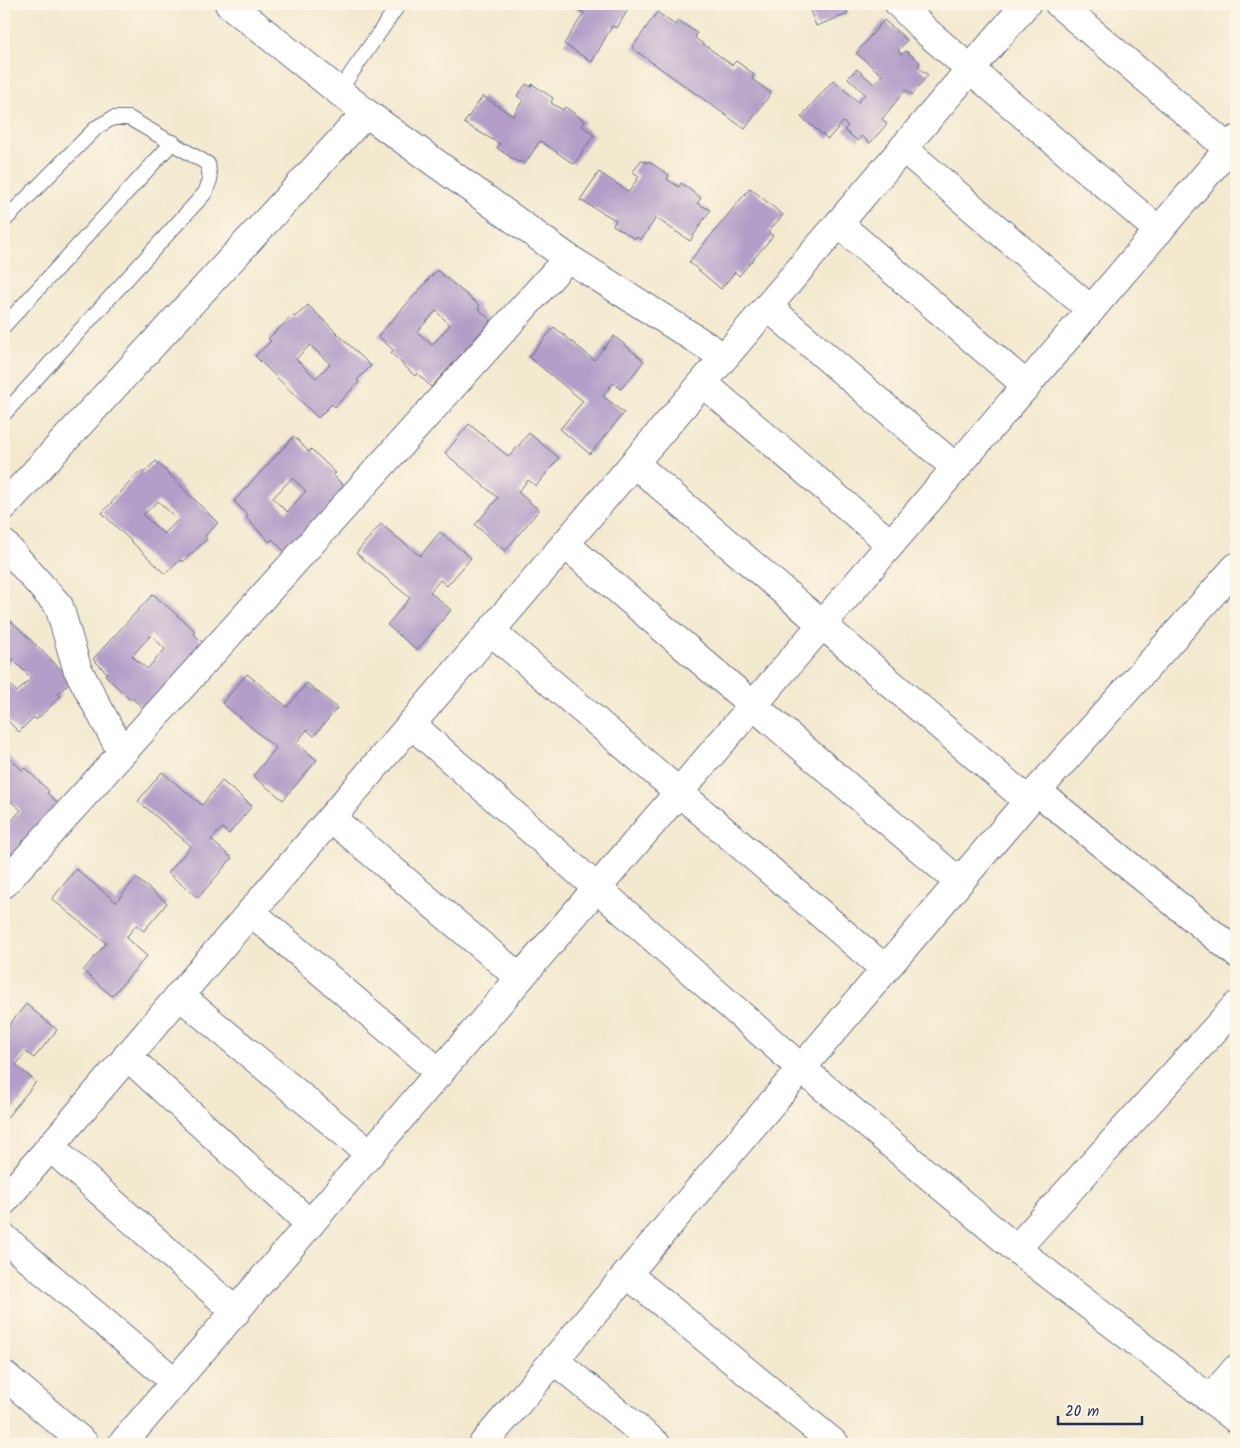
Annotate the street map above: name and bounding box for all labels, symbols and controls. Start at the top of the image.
scale bar [1058,1393,1141,1425]
text: 20 m [1065,1400,1099,1424]

